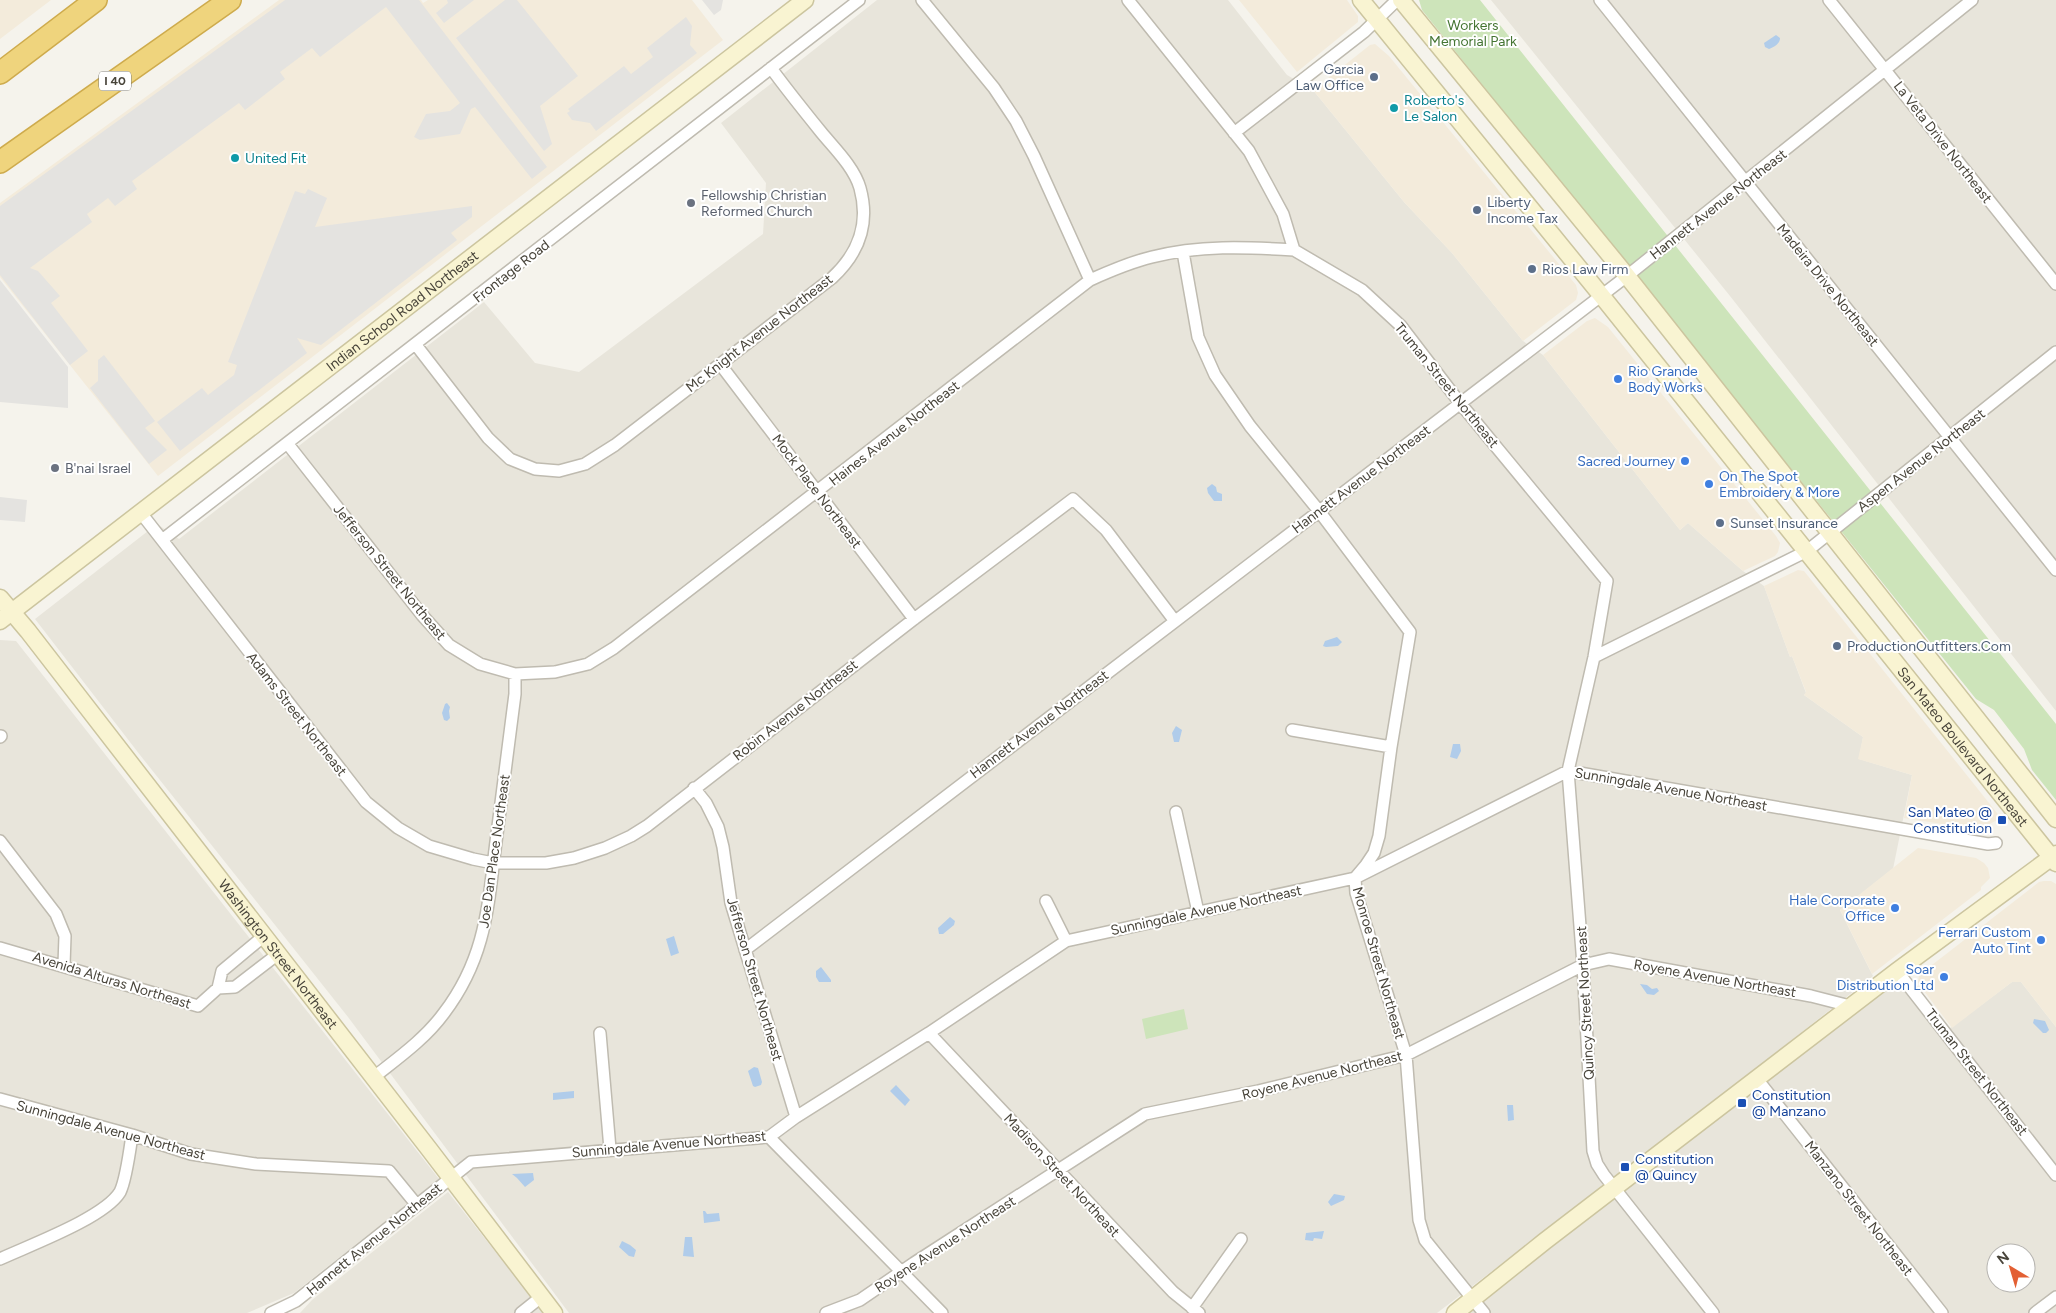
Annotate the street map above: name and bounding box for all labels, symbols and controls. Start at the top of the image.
park label: Workers Memorial Park [1429,17,1517,50]
place label: Garcia Law Office [1296,61,1364,94]
marker: Garcia Law Office [1368,71,1380,83]
road number: I 40 [99,72,131,90]
street label: La Veta Drive Northeast [1890,78,1995,207]
place label: Roberto's Le Salon [1404,92,1464,125]
marker: Roberto's Le Salon [1388,102,1400,114]
street label: Hannett Avenue Northeast [1646,146,1790,263]
place label: United Fit [245,150,307,167]
marker: United Fit [229,152,241,164]
place label: Fellowship Christian Reformed Church [701,187,827,220]
place label: Liberty Income Tax [1487,194,1558,227]
marker: Fellowship Christian Reformed Church [685,197,697,209]
marker: Liberty Income Tax [1471,204,1483,216]
street label: Madeira Drive Northeast [1773,221,1882,350]
street label: Frontage Road [470,236,553,306]
street label: Indian School Road Northeast [323,247,482,375]
place label: Rios Law Firm [1542,261,1628,278]
marker: Rios Law Firm [1526,263,1538,275]
street label: Mc Knight Avenue Northeast [683,271,836,396]
street label: Truman Street Northeast [1391,319,1502,451]
place label: Rio Grande Body Works [1628,363,1703,396]
marker: Rio Grande Body Works [1612,373,1624,385]
street label: Haines Avenue Northeast [826,377,963,490]
street label: Aspen Avenue Northeast [1854,405,1989,516]
street label: Hannett Avenue Northeast [1289,422,1434,537]
street label: Mock Place Northeast [768,431,865,552]
place label: Sacred Journey [1577,453,1676,470]
marker: Sacred Journey [1679,455,1691,467]
place label: B'nai Israel [65,460,131,477]
marker: B'nai Israel [49,462,61,474]
place label: On The Spot Embroidery & More [1719,468,1840,501]
marker: On The Spot Embroidery & More [1703,478,1715,490]
street label: Jefferson Street Northeast [330,501,450,644]
place label: Sunset Insurance [1730,515,1838,532]
marker: Sunset Insurance [1714,517,1726,529]
place label: ProductionOutfitters.Com [1847,638,2011,655]
marker: ProductionOutfitters.Com [1831,640,1843,652]
street label: Adams Street Northeast [243,649,350,780]
street label: Robin Avenue Northeast [729,656,861,764]
street label: San Mateo Boulevard Northeast [1893,664,2031,830]
street label: Hannett Avenue Northeast [967,667,1112,782]
street label: Sunningdale Avenue Northeast [1573,764,1768,815]
street label: Joe Dan Place Northeast [475,773,514,929]
place label: San Mateo @ Constitution [1908,804,1992,837]
marker: San Mateo @ Constitution [1996,814,2008,826]
street label: Washington Street Northeast [215,876,341,1033]
street label: Sunningdale Avenue Northeast [1109,882,1303,939]
street label: Monroe Street Northeast [1349,885,1408,1041]
place label: Hale Corporate Office [1789,892,1885,925]
street label: Jefferson Street Northeast [723,895,786,1063]
marker: Hale Corporate Office [1889,902,1901,914]
place label: Ferrari Custom Auto Tint [1938,924,2031,957]
street label: Quincy Street Northeast [1573,926,1598,1080]
marker: Ferrari Custom Auto Tint [2035,934,2047,946]
street label: Avenida Alturas Northeast [31,948,193,1013]
street label: Royene Avenue Northeast [1632,956,1797,1001]
place label: Soar Distribution Ltd [1837,961,1934,994]
marker: Soar Distribution Ltd [1938,971,1950,983]
street label: Truman Street Northeast [1922,1006,2031,1139]
street label: Royene Avenue Northeast [1240,1047,1404,1104]
place label: Constitution @ Manzano [1752,1087,1831,1120]
street label: Sunningdale Avenue Northeast [14,1097,207,1164]
marker: Constitution @ Manzano [1736,1097,1748,1109]
street label: Madison Street Northeast [1000,1110,1123,1241]
street label: Sunningdale Avenue Northeast [571,1128,767,1161]
street label: Manzano Street Northeast [1801,1138,1916,1279]
place label: Constitution @ Quincy [1635,1151,1714,1184]
marker: Constitution @ Quincy [1619,1161,1631,1173]
street label: Hannett Avenue Northeast [303,1180,445,1299]
street label: Royene Avenue Northeast [872,1192,1019,1296]
north arrow [1986,1243,2036,1293]
text: N [1994,1248,2013,1268]

